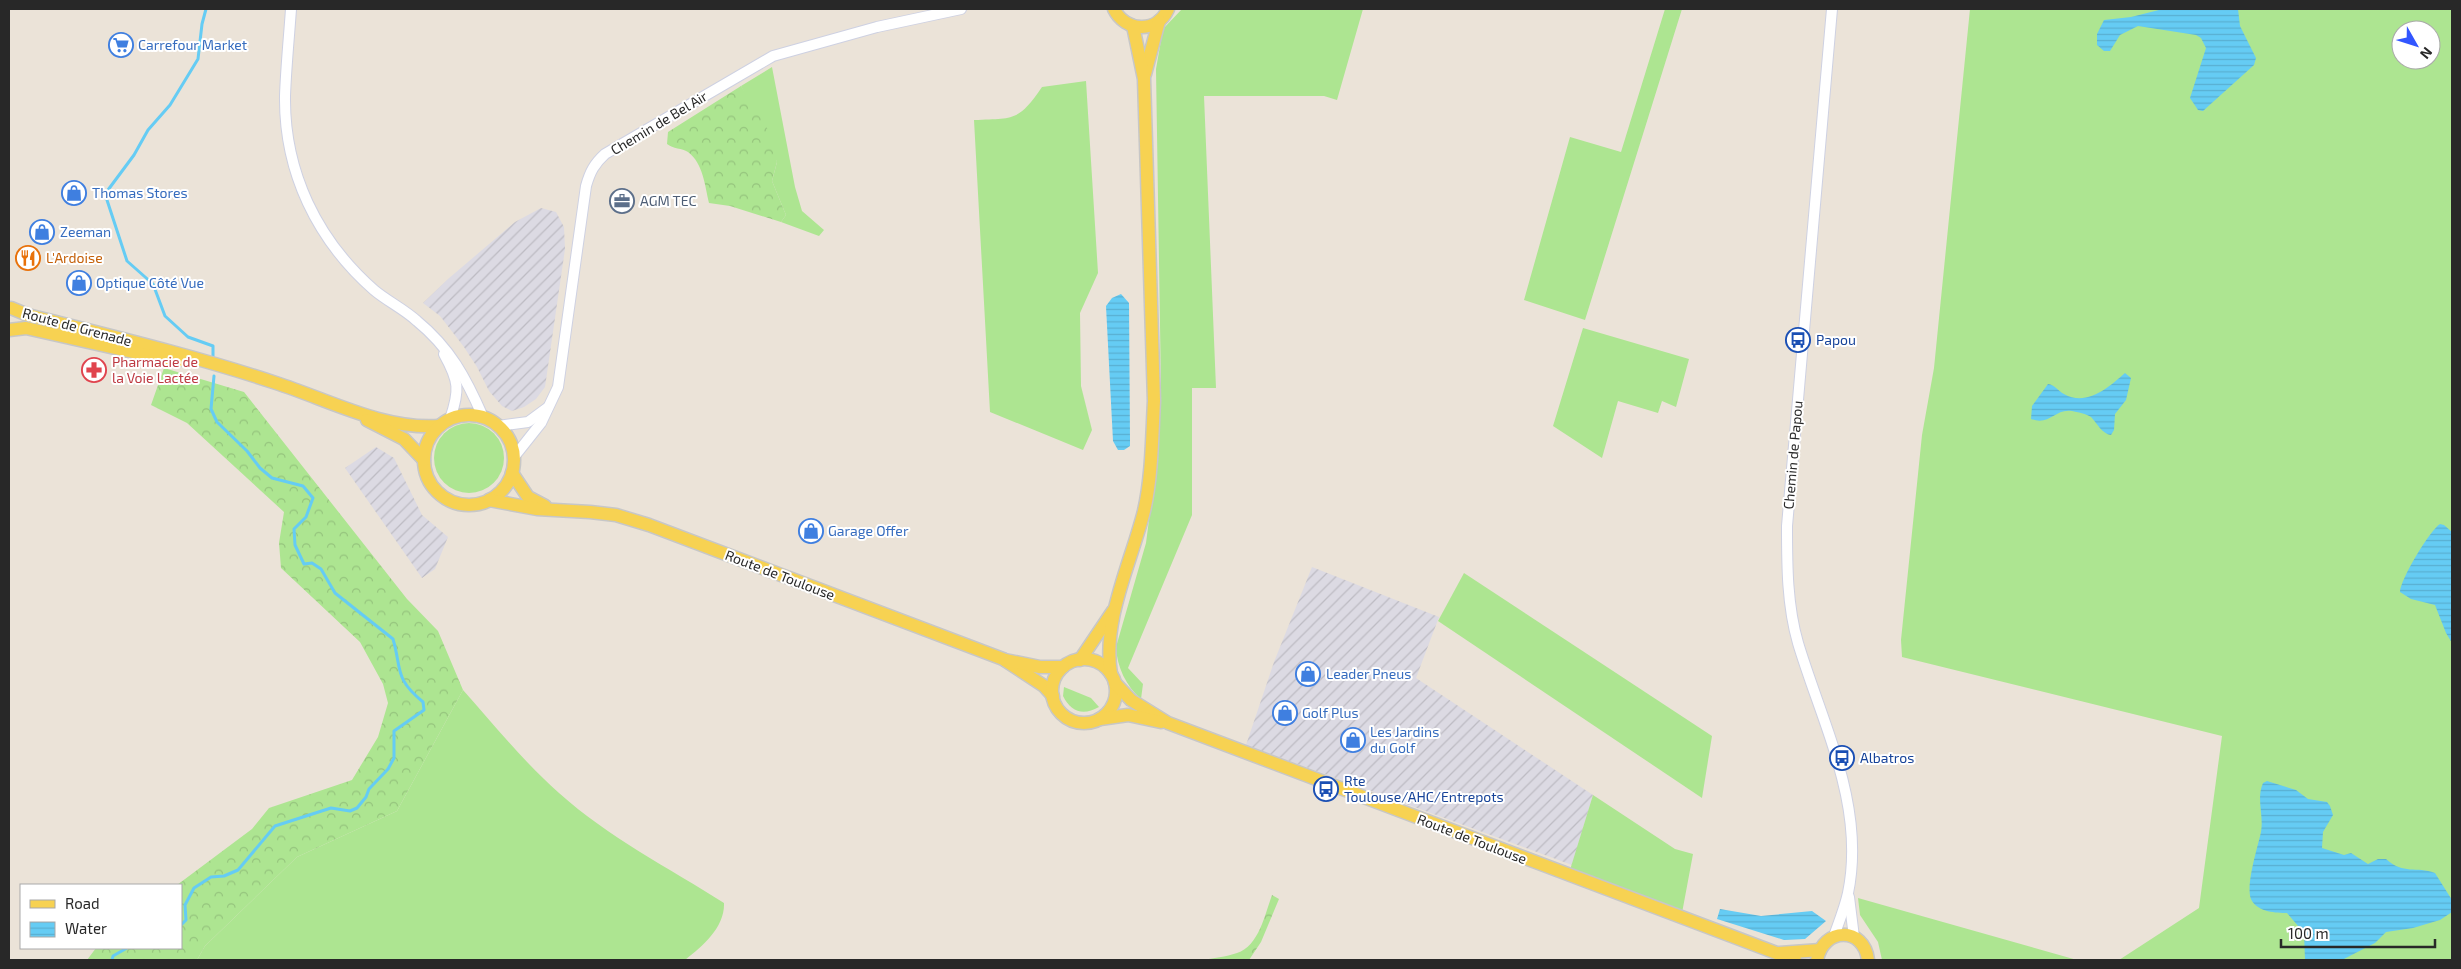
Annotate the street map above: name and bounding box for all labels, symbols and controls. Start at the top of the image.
north arrow [2391,20,2441,70]
supermarket icon: Carrefour Market [108,32,134,58]
place label: Carrefour Market [138,36,247,53]
text: N [2417,44,2436,63]
street label: Chemin de Bel Air [607,87,711,158]
shop icon: Thomas Stores [61,180,87,206]
place label: Thomas Stores [92,184,188,201]
office icon: AGM TEC [609,188,635,214]
place label: AGM TEC [640,192,696,209]
shop icon: Zeeman [29,219,55,245]
place label: Zeeman [60,223,111,240]
restaurant icon: L'Ardoise [15,245,41,271]
place label: L'Ardoise [46,249,103,266]
shop icon: Optique Côté Vue [66,270,92,296]
place label: Optique Côté Vue [96,274,204,291]
street label: Route de Grenade [21,304,134,349]
bus stop icon: Papou [1785,327,1811,353]
place label: Papou [1816,331,1856,348]
place label: Pharmacie de la Voie Lactée [112,353,199,386]
pharmacy icon: Pharmacie de la Voie Lactée [81,357,107,383]
street label: Chemin de Papou [1779,400,1806,510]
shop icon: Garage Offer [798,518,824,544]
place label: Garage Offer [828,522,909,539]
street label: Route de Toulouse [723,546,837,603]
shop icon: Leader Pneus [1295,661,1321,687]
place label: Leader Pneus [1326,665,1411,682]
shop icon: Golf Plus [1272,700,1298,726]
place label: Golf Plus [1302,704,1359,721]
place label: Les Jardins du Golf [1370,723,1439,756]
shop icon: Les Jardins du Golf [1340,727,1366,753]
bus stop icon: Albatros [1829,745,1855,771]
place label: Albatros [1860,749,1914,766]
place label: Rte Toulouse/AHC/Entrepots [1344,772,1504,805]
bus stop icon: Rte Toulouse/AHC/Entrepots [1313,776,1339,802]
street label: Route de Toulouse [1415,810,1529,867]
legend [20,884,182,949]
text: Road [65,894,100,912]
scale bar [2281,916,2435,948]
text: Water [65,919,107,937]
text: 100 m [2288,924,2329,942]

